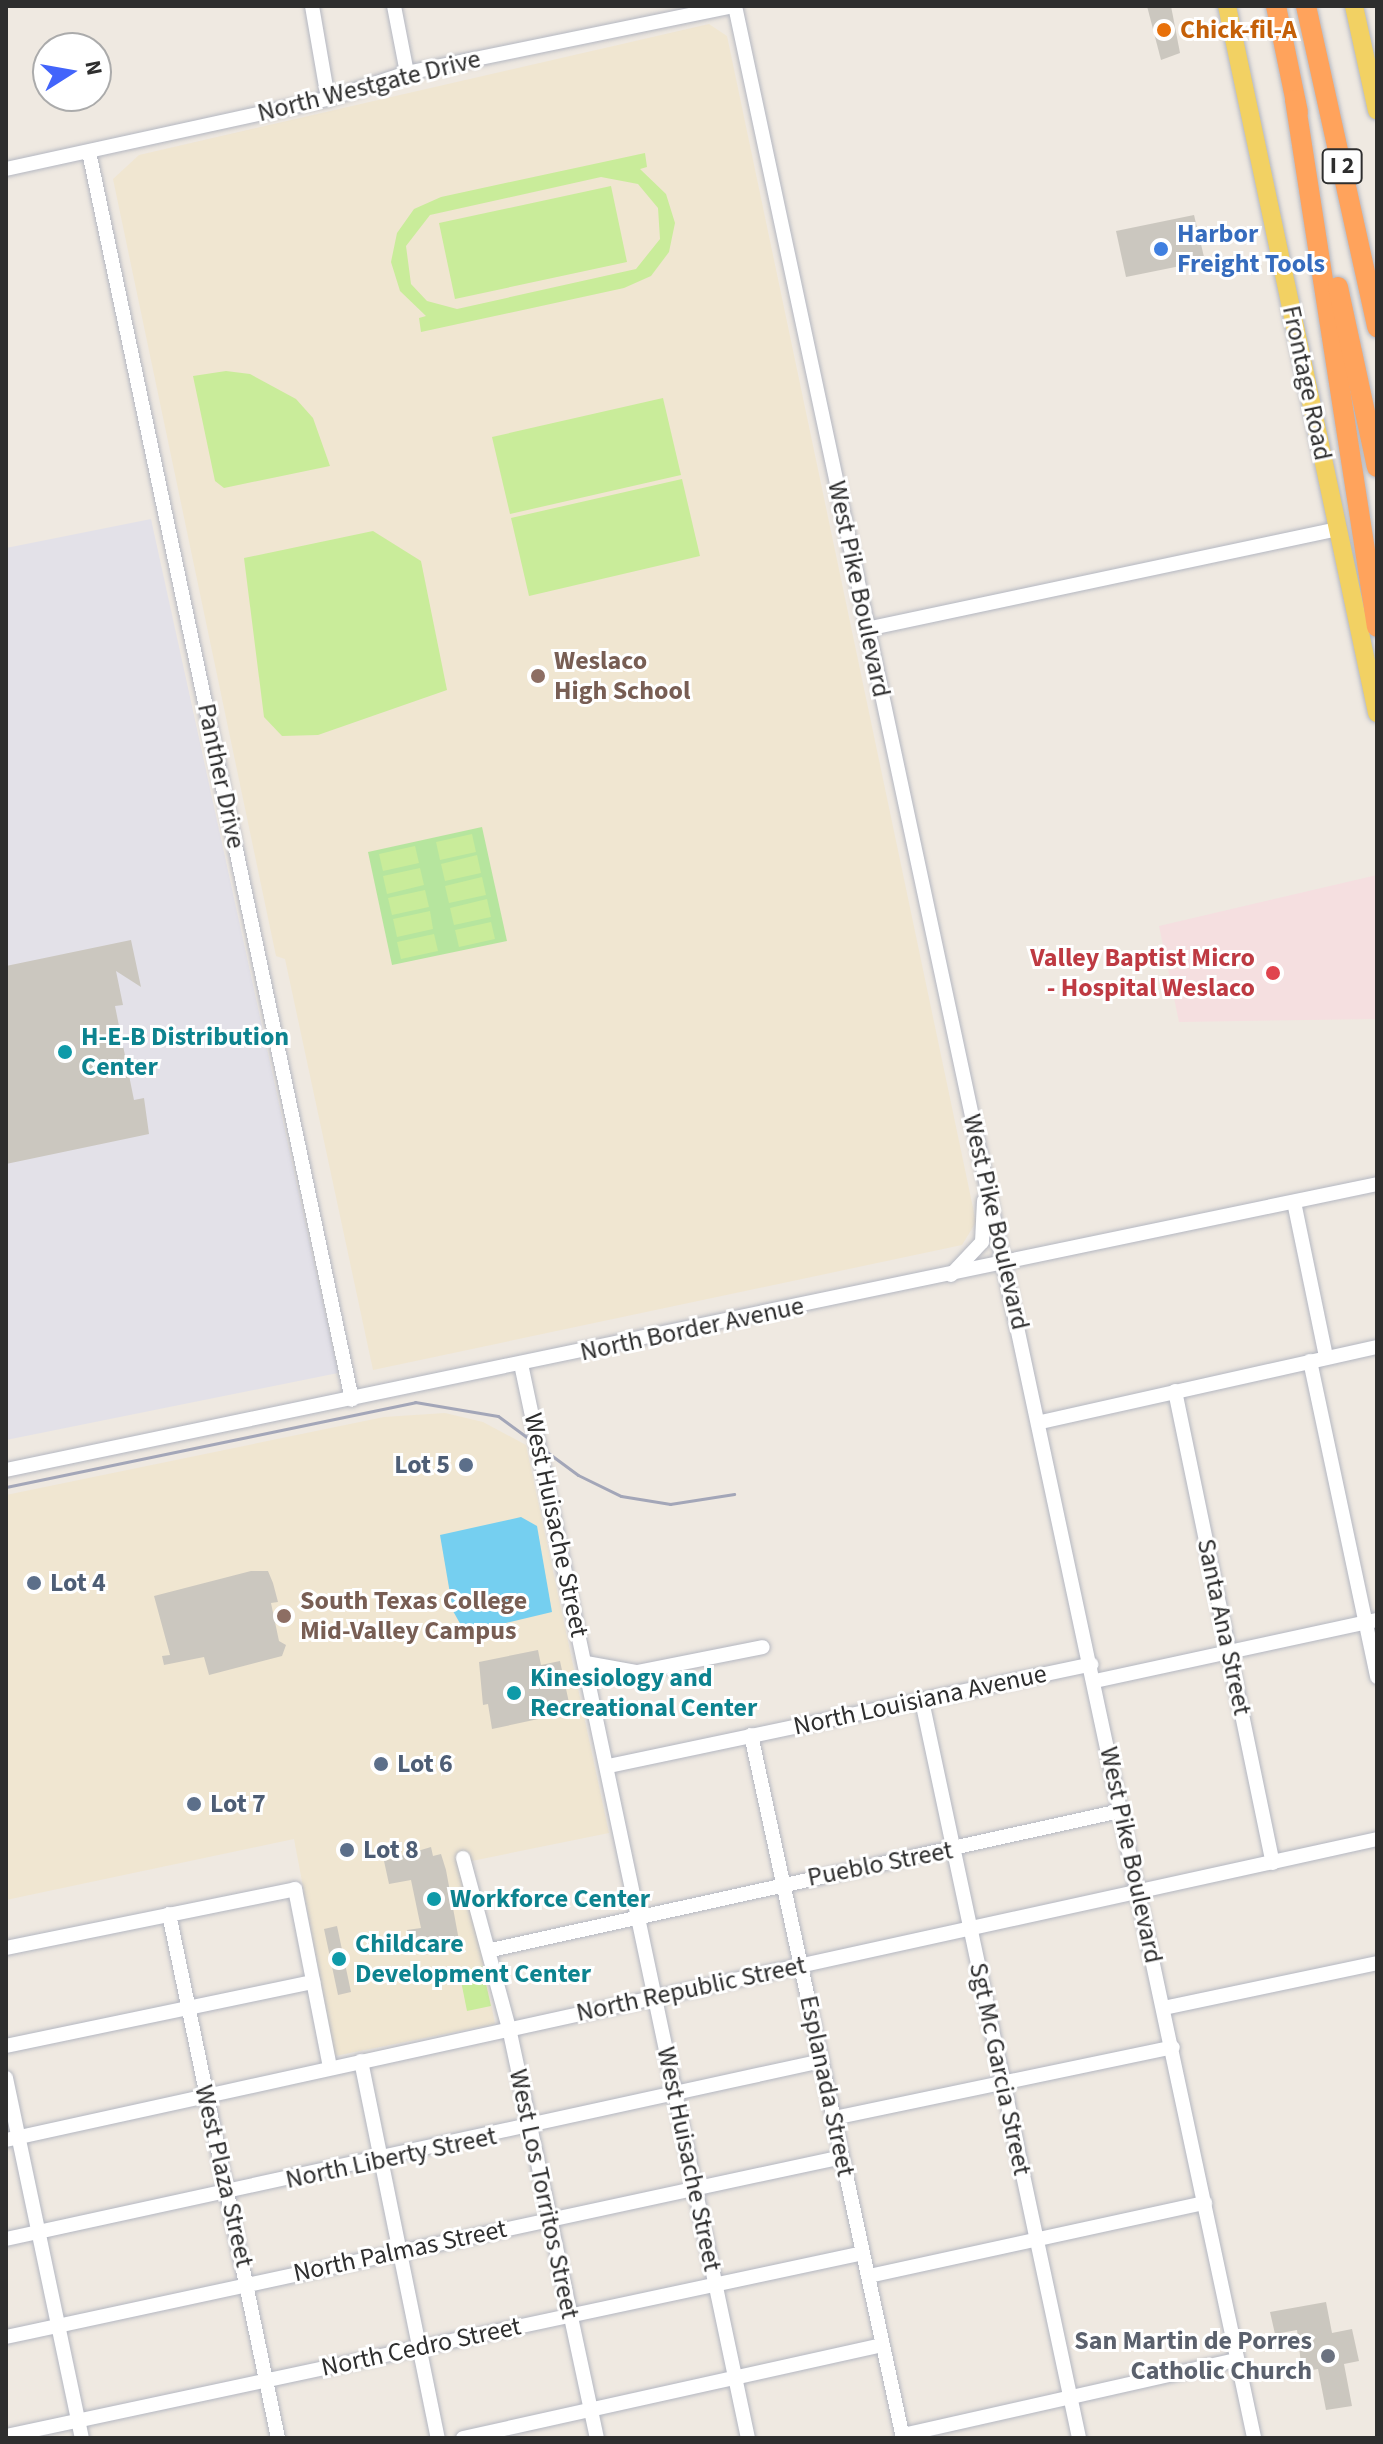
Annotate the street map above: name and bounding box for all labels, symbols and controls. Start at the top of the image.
place label: Chick-fil-A [1180,14,1297,46]
marker: Chick-fil-A [1155,21,1173,39]
north arrow [32,32,112,112]
street label: North Westgate Drive [254,43,484,129]
text: N [76,58,111,78]
road number: I 2 [1320,146,1364,186]
place label: Harbor Freight Tools [1177,218,1325,280]
marker: Harbor Freight Tools [1152,240,1170,258]
street label: Frontage Road [1275,303,1339,463]
street label: West Pike Boulevard [821,478,897,700]
place label: Weslaco High School [554,645,690,706]
marker: Weslaco High School [529,667,547,685]
street label: Panther Drive [190,701,252,851]
place label: Valley Baptist Micro - Hospital Weslaco [1030,942,1255,1004]
marker: Valley Baptist Micro - Hospital Weslaco [1262,962,1284,984]
place label: H-E-B Distribution Center [81,1021,289,1082]
marker: H-E-B Distribution Center [56,1043,74,1061]
street label: West Pike Boulevard [956,1111,1036,1333]
street label: North Border Avenue [577,1290,807,1368]
street label: West Huisache Street [517,1410,595,1640]
place label: Lot 5 [394,1449,450,1481]
marker: Lot 5 [457,1456,475,1474]
street label: Santa Ana Street [1190,1536,1258,1718]
place label: Lot 4 [50,1567,106,1599]
marker: Lot 4 [25,1574,43,1592]
place label: South Texas College Mid-Valley Campus [300,1585,527,1646]
marker: South Texas College Mid-Valley Campus [275,1607,293,1625]
street label: North Louisiana Avenue [791,1658,1049,1742]
place label: Kinesiology and Recreational Center [530,1662,757,1724]
marker: Kinesiology and Recreational Center [505,1684,523,1702]
street label: West Pike Boulevard [1093,1744,1169,1966]
place label: Lot 6 [397,1748,453,1780]
marker: Lot 6 [372,1755,390,1773]
place label: Lot 7 [210,1788,266,1820]
marker: Lot 7 [185,1795,203,1813]
place label: Lot 8 [363,1834,419,1866]
street label: Pueblo Street [805,1835,955,1893]
marker: Lot 8 [338,1841,356,1859]
place label: Workforce Center [450,1883,650,1915]
marker: Workforce Center [425,1890,443,1908]
place label: Childcare Development Center [355,1928,591,1990]
street label: North Republic Street [573,1949,809,2029]
marker: Childcare Development Center [330,1950,348,1968]
street label: Sgt Mc Garcia Street [962,1960,1038,2178]
street label: Esplanada Street [793,1993,861,2179]
street label: West Huisache Street [650,2044,728,2274]
street label: West Los Torritos Street [502,2066,586,2322]
street label: West Plaza Street [188,2082,260,2270]
street label: North Liberty Street [283,2120,499,2196]
street label: North Palmas Street [290,2213,510,2289]
street label: North Cedro Street [318,2311,524,2383]
place label: San Martin de Porres Catholic Church [1074,2325,1312,2386]
marker: San Martin de Porres Catholic Church [1319,2347,1337,2365]

